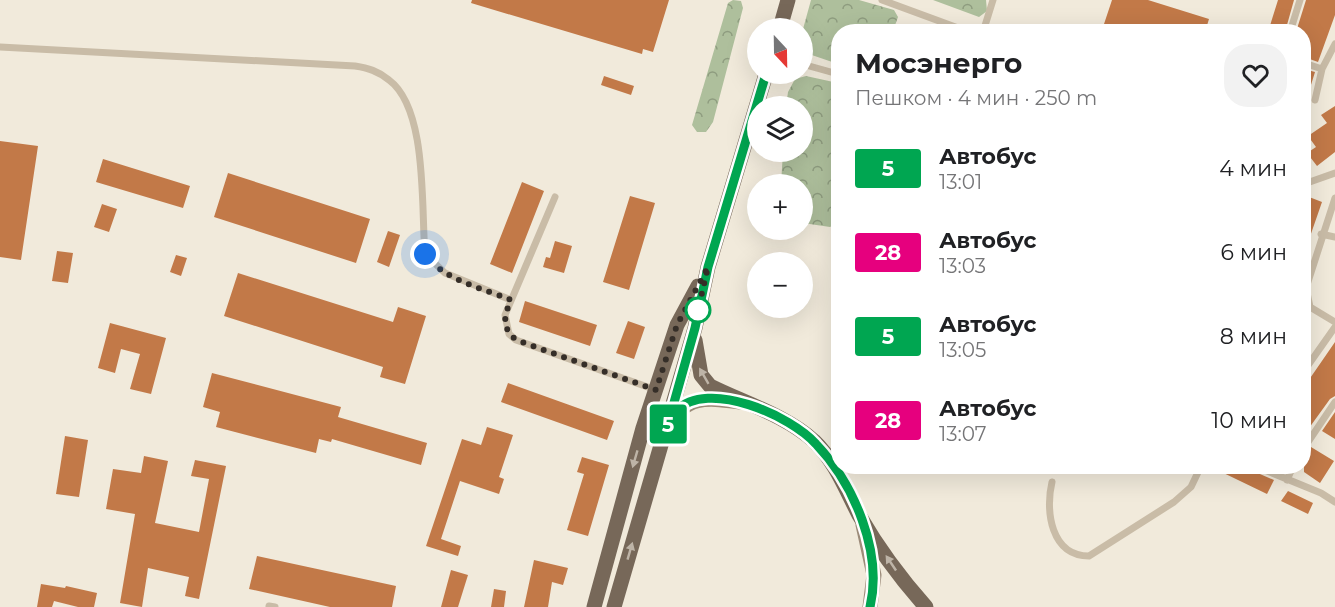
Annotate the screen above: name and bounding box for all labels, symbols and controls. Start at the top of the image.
north arrow [747,18,813,84]
map controls [747,18,813,318]
button: heart [1224,44,1287,107]
text: Мосэнерго [855,46,1022,80]
text: Пешком · 4 мин · 250 m [855,86,1097,110]
button: layers [747,96,813,162]
text: Автобус [939,143,1037,170]
text: 4 мин [1219,155,1287,182]
text: 5 [882,156,894,181]
text: 13:01 [939,170,982,194]
button: + [747,174,813,240]
text: Автобус [939,227,1037,254]
your location [410,239,440,269]
text: 6 мин [1220,239,1287,266]
text: 28 [875,240,901,265]
button: − [747,252,813,318]
text: 13:03 [939,254,986,278]
unlabelled marker [685,297,711,323]
text: Автобус [939,311,1037,338]
text: 8 мин [1220,323,1287,350]
text: 5 [882,324,894,349]
text: 13:05 [939,338,986,362]
one-way arrow [699,367,709,384]
text: Автобус [939,395,1037,422]
line badge: 5 [648,404,688,444]
text: 10 мин [1211,407,1287,434]
text: 28 [875,408,901,433]
text: 5 [662,412,674,437]
text: 13:07 [939,422,987,446]
one-way arrow [630,450,639,468]
one-way arrow [626,542,635,560]
one-way arrow [885,556,897,572]

